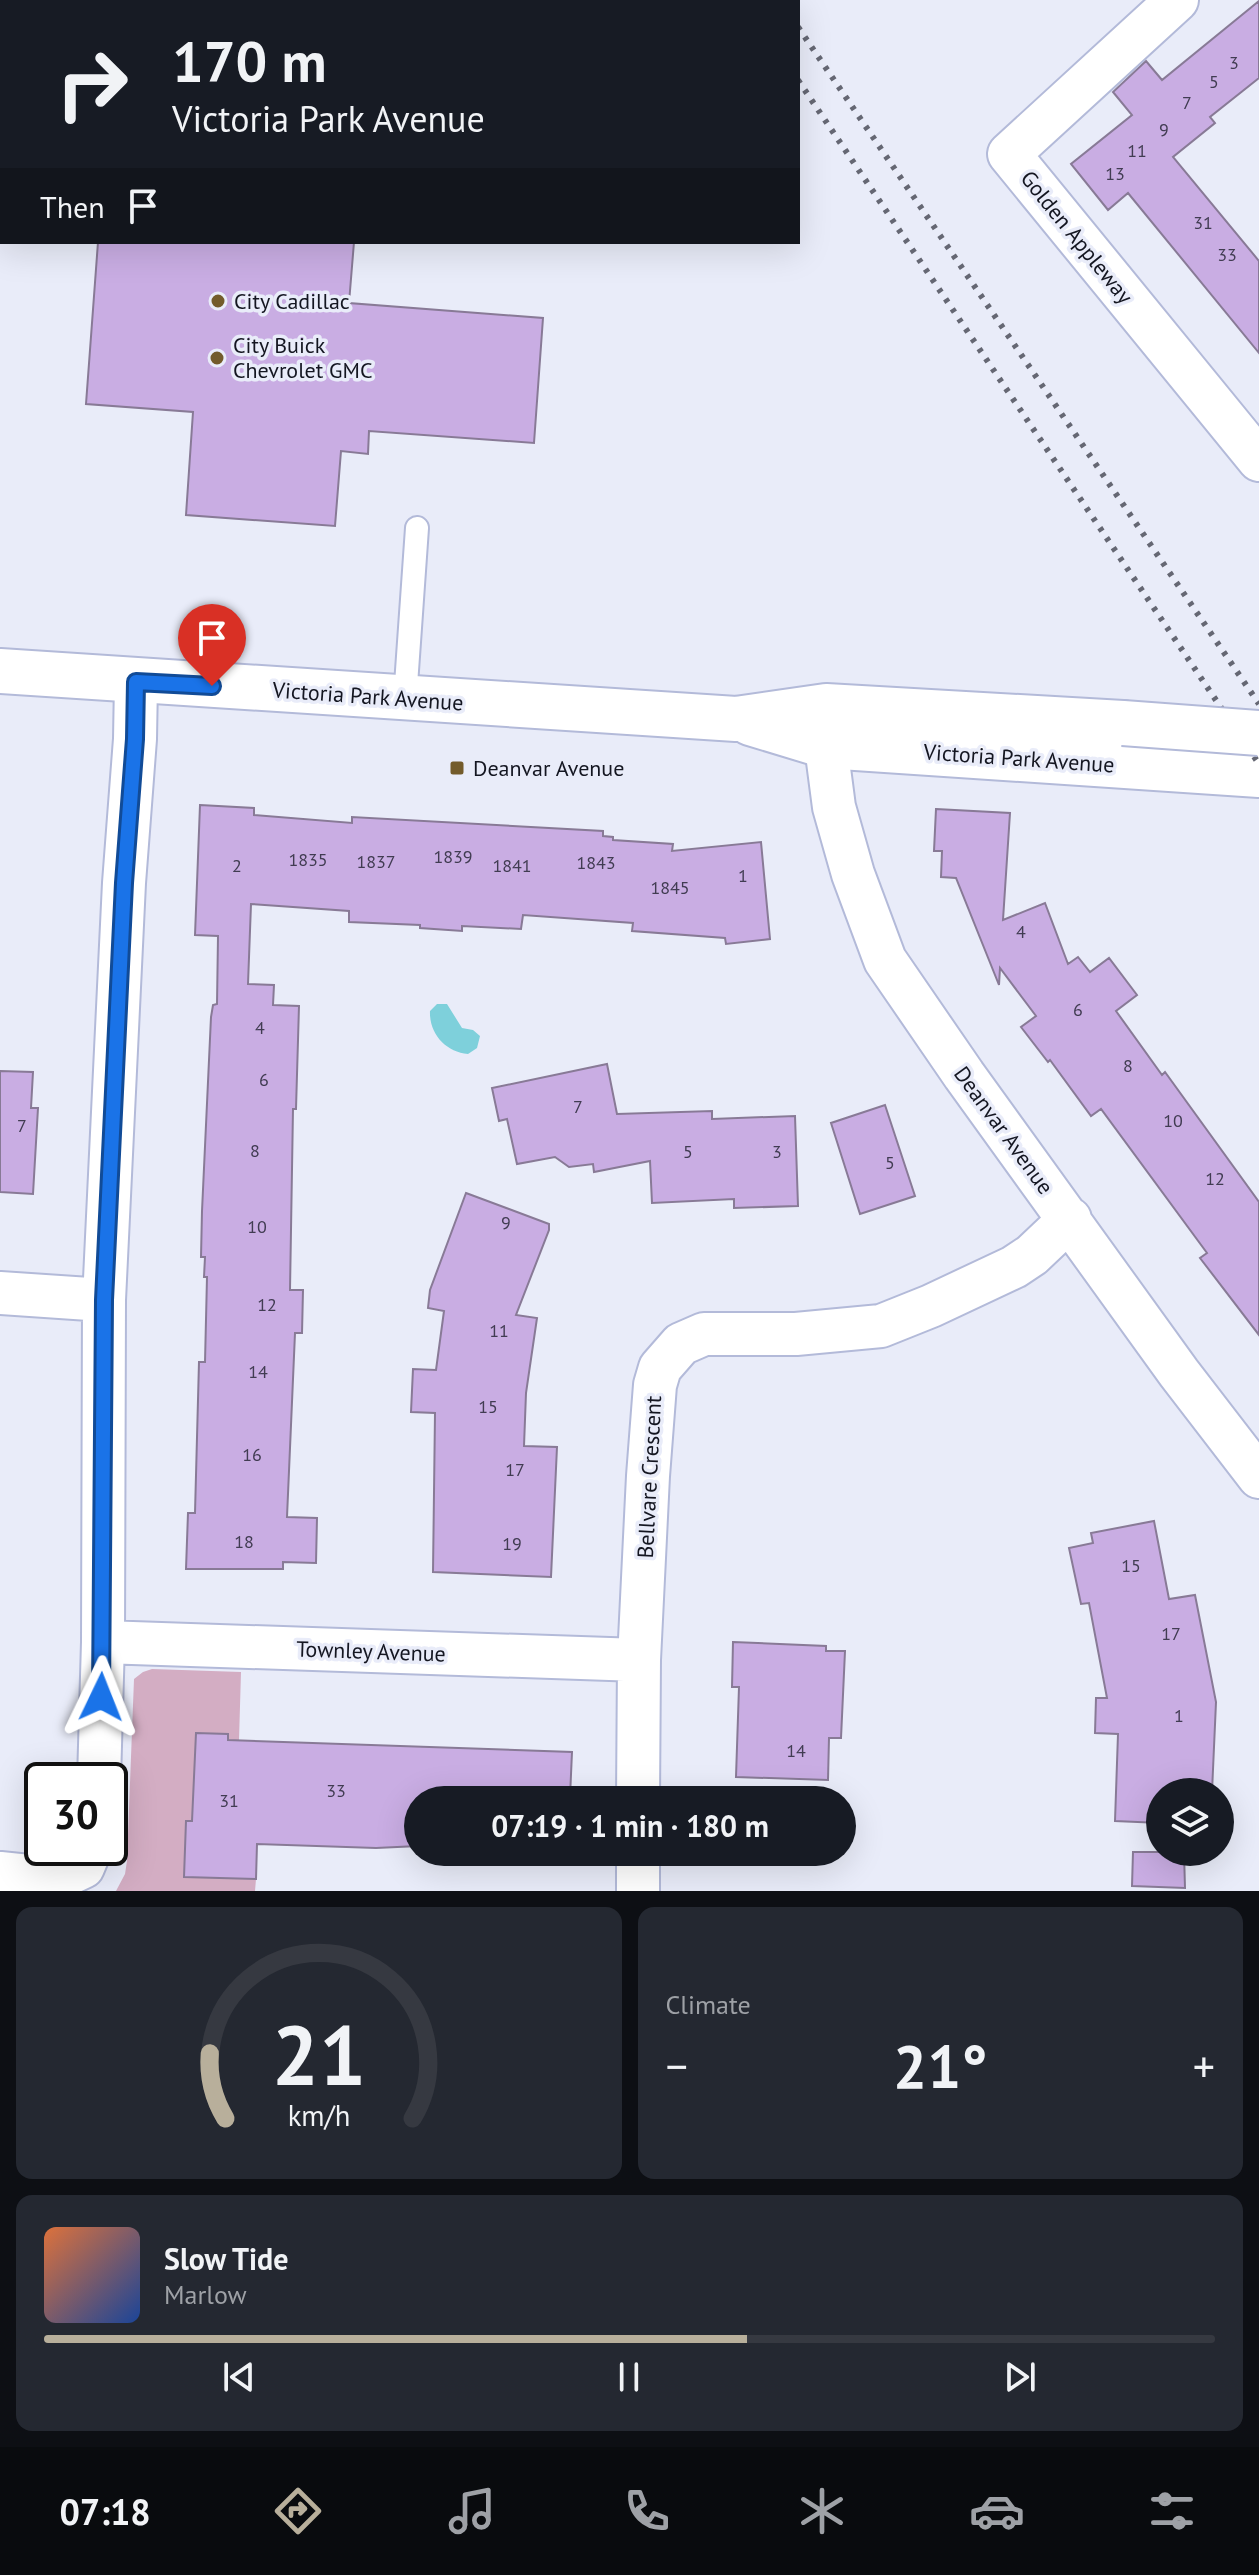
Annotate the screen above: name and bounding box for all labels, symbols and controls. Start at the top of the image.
text: 170 m [172,25,327,97]
icon: right [40,32,144,136]
house number: 3 [1229,51,1239,74]
house number: 5 [1209,70,1219,93]
house number: 7 [1182,91,1192,114]
text: Victoria Park Avenue [172,95,485,142]
house number: 9 [1159,118,1169,141]
house number: 11 [1127,139,1147,162]
house number: 13 [1105,162,1125,185]
street label: Golden Appleway [1015,165,1140,310]
icon: arrive [121,184,165,228]
text: Then [40,187,105,226]
house number: 31 [1193,211,1213,234]
house number: 33 [1217,243,1237,266]
place label: City Cadillac [234,287,350,315]
marker: City Cadillac [209,292,227,310]
place label: City Buick Chevrolet GMC [233,331,373,384]
marker: City Buick Chevrolet GMC [208,349,226,367]
pin [178,604,246,686]
icon: arrive [190,616,234,660]
street label: Victoria Park Avenue [271,675,464,717]
street label: Victoria Park Avenue [922,737,1115,779]
place label: Deanvar Avenue [473,754,624,782]
marker: Deanvar Avenue [448,759,466,777]
house number: 1839 [433,845,473,868]
house number: 1835 [288,848,328,871]
house number: 1837 [356,850,396,873]
house number: 1843 [576,851,616,874]
house number: 2 [232,854,242,877]
house number: 1841 [492,854,532,877]
house number: 1 [738,864,748,887]
house number: 1845 [650,876,690,899]
house number: 4 [1016,920,1026,943]
house number: 6 [1073,998,1083,1021]
house number: 4 [255,1016,265,1039]
house number: 8 [1123,1054,1133,1077]
street label: Deanvar Avenue [948,1061,1060,1199]
house number: 6 [259,1068,269,1091]
house number: 7 [573,1095,583,1118]
house number: 10 [1163,1109,1183,1132]
house number: 7 [17,1114,27,1137]
house number: 8 [250,1139,260,1162]
house number: 5 [683,1140,693,1163]
house number: 3 [772,1140,782,1163]
house number: 5 [885,1151,895,1174]
house number: 12 [1205,1167,1225,1190]
house number: 9 [501,1211,511,1234]
house number: 10 [247,1215,267,1238]
house number: 12 [257,1293,277,1316]
house number: 11 [489,1319,509,1342]
house number: 14 [248,1360,268,1383]
street label: Bellvare Crescent [631,1394,667,1559]
house number: 15 [478,1395,498,1418]
house number: 16 [242,1443,262,1466]
house number: 17 [505,1458,525,1481]
house number: 18 [234,1530,254,1553]
house number: 19 [502,1532,522,1555]
house number: 15 [1121,1554,1141,1577]
house number: 17 [1161,1622,1181,1645]
street label: Townley Avenue [296,1634,446,1668]
position arrow [59,1655,143,1739]
house number: 1 [1174,1704,1184,1727]
house number: 14 [786,1739,806,1762]
speed limit sign: 30 [24,1762,128,1866]
map controls [1146,1778,1234,1866]
button: layers [1146,1778,1234,1866]
house number: 33 [326,1779,346,1802]
house number: 31 [219,1789,239,1812]
text: 07:19 · 1 min · 180 m [491,1806,769,1845]
text: Climate [666,1988,751,2021]
text: 21 [272,2000,366,2108]
text: 21° [893,2027,987,2105]
text: − [666,2037,688,2094]
text: + [1193,2037,1215,2094]
text: km/h [287,2097,350,2134]
text: Slow Tide [164,2239,289,2278]
text: Marlow [164,2278,247,2311]
icon: previous [217,2355,261,2399]
icon: pause [607,2355,651,2399]
icon: next [998,2355,1042,2399]
icon: directions [270,2483,326,2539]
icon: music [444,2483,500,2539]
icon: phone [619,2483,675,2539]
icon: climate [794,2483,850,2539]
icon: car [969,2483,1025,2539]
icon: filters [1144,2483,1200,2539]
text: 07:18 [59,2488,151,2535]

